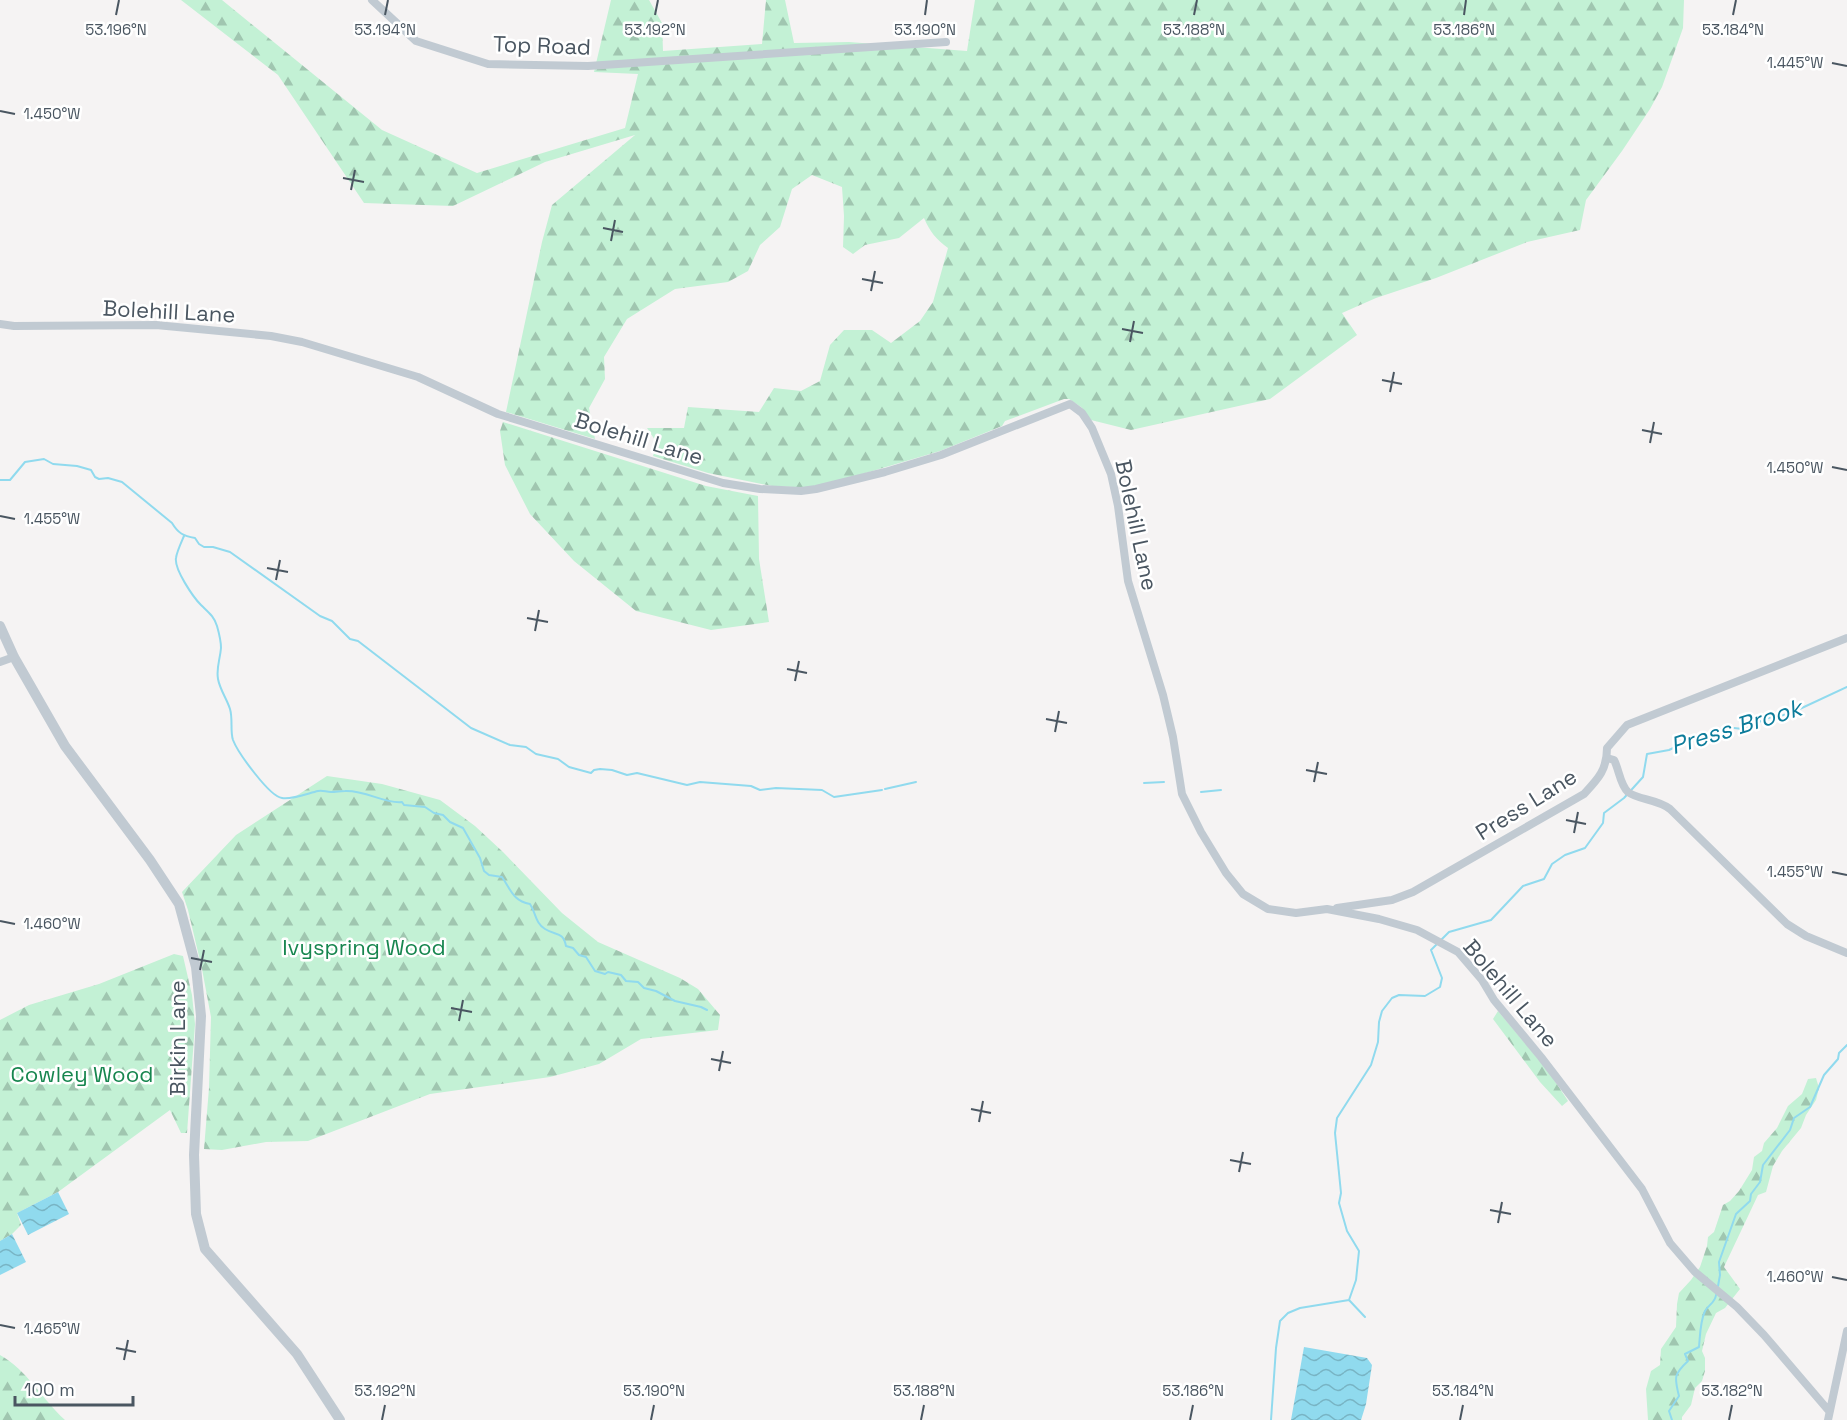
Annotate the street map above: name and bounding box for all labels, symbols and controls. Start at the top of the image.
text: 53.196°N [85,20,147,39]
text: 53.194°N [354,20,416,39]
text: 53.192°N [624,20,686,39]
text: 53.190°N [894,20,956,39]
text: 53.188°N [1163,20,1225,39]
text: 53.186°N [1433,20,1495,39]
text: 53.184°N [1702,20,1764,39]
street label: Top Road [492,29,592,61]
text: 1.445°W [1767,53,1823,72]
text: 1.450°W [24,104,80,123]
street label: Bolehill Lane [102,294,236,328]
street label: Bolehill Lane [571,405,707,471]
street label: Bolehill Lane [1109,457,1165,593]
text: 1.450°W [1767,458,1823,477]
text: 1.455°W [24,509,80,528]
water label: Press Brook [1666,691,1808,761]
street label: Press Lane [1470,762,1582,846]
text: 1.455°W [1767,862,1823,881]
text: 1.460°W [23,914,81,933]
park label: Ivyspring Wood [282,933,446,961]
street label: Bolehill Lane [1458,933,1564,1053]
street label: Birkin Lane [163,980,191,1096]
park label: Cowley Wood [11,1060,153,1088]
text: 1.460°W [1766,1267,1824,1286]
text: 1.465°W [24,1319,80,1338]
scale bar [15,1369,134,1407]
text: 100 m [24,1378,75,1401]
text: 53.192°N [354,1381,416,1400]
text: 53.190°N [623,1381,685,1400]
text: 53.188°N [893,1381,955,1400]
text: 53.186°N [1162,1381,1224,1400]
text: 53.184°N [1432,1381,1494,1400]
text: 53.182°N [1701,1381,1763,1400]

